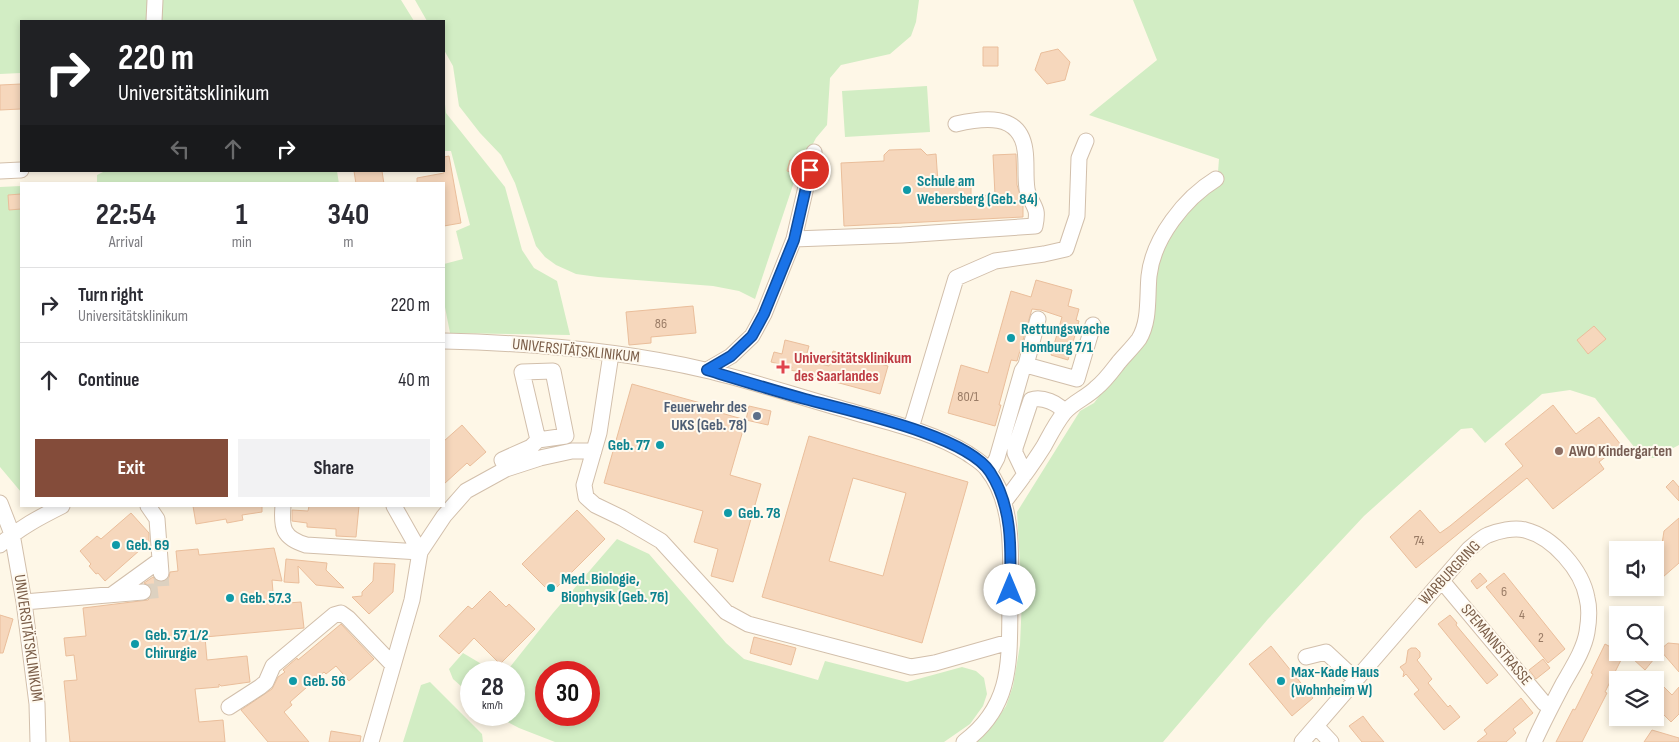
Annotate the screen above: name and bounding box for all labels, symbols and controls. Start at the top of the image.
text: 220 m [118,37,194,80]
icon: right [35,40,100,105]
text: Universitätsklinikum [118,80,269,107]
icon: left [166,135,194,163]
icon: ahead [219,135,247,163]
icon: right [272,135,300,163]
pin [789,149,831,191]
icon: arrive [796,156,824,184]
place label: Schule am Webersberg (Geb. 84) [917,172,1038,209]
marker: Schule am Webersberg (Geb. 84) [901,184,913,196]
text: 22:54 [96,197,156,233]
text: 1 [236,197,248,233]
text: 340 [328,197,369,233]
text: Arrival [109,233,143,252]
text: min [232,233,252,252]
text: m [343,233,354,252]
text: Turn right [78,284,143,307]
icon: right [35,291,63,319]
text: 220 m [391,294,430,317]
text: Universitätsklinikum [78,307,188,326]
house number: 86 [655,315,667,332]
place label: Rettungswache Homburg 7/1 [1021,320,1110,357]
marker: Rettungswache Homburg 7/1 [1005,332,1017,344]
street label: UNIVERSITÄTSKLINIKUM [511,335,641,367]
place label: Universitätsklinikum des Saarlandes [794,349,912,386]
marker: Universitätsklinikum des Saarlandes [776,360,790,374]
icon: ahead [35,366,63,394]
text: Continue [78,369,139,392]
text: 40 m [398,369,430,392]
house number: 80/1 [957,388,979,405]
place label: Feuerwehr des UKS (Geb. 78) [664,398,747,435]
marker: Feuerwehr des UKS (Geb. 78) [751,410,763,422]
place label: Geb. 77 [608,436,650,455]
button: Exit [35,439,228,497]
button: Share [238,439,430,497]
marker: Geb. 77 [654,439,666,451]
place label: AWO Kindergarten [1568,442,1672,461]
marker: AWO Kindergarten [1553,445,1565,457]
place label: Geb. 78 [738,504,781,523]
marker: Geb. 78 [722,507,734,519]
house number: 74 [1414,532,1425,549]
place label: Geb. 69 [126,536,169,555]
street label: WARBURGRING [1415,537,1485,609]
marker: Geb. 69 [110,539,122,551]
map controls [1609,541,1664,726]
button: sound [1609,541,1664,596]
position arrow [983,563,1035,615]
place label: Med. Biologie, Biophysik (Geb. 76) [561,570,668,607]
street label: UNIVERSITÄTSKLINIKUM [10,573,46,703]
marker: Med. Biologie, Biophysik (Geb. 76) [545,582,557,594]
house number: 6 [1501,583,1507,600]
place label: Geb. 57.3 [240,589,292,608]
marker: Geb. 57.3 [224,592,236,604]
street label: SPEMANNSTRASSE [1457,600,1535,690]
house number: 4 [1519,606,1525,623]
button: search [1609,606,1664,661]
place label: Geb. 57 1/2 Chirurgie [145,626,208,663]
house number: 2 [1538,629,1544,646]
marker: Geb. 57 1/2 Chirurgie [129,638,141,650]
speed limit sign: 30 [535,661,600,726]
place label: Max-Kade Haus (Wohnheim W) [1291,663,1379,700]
button: layers [1609,671,1664,726]
place label: Geb. 56 [303,672,346,691]
text: 28 [481,672,504,703]
marker: Geb. 56 [287,675,299,687]
marker: Max-Kade Haus (Wohnheim W) [1275,675,1287,687]
text: km/h [482,698,503,713]

